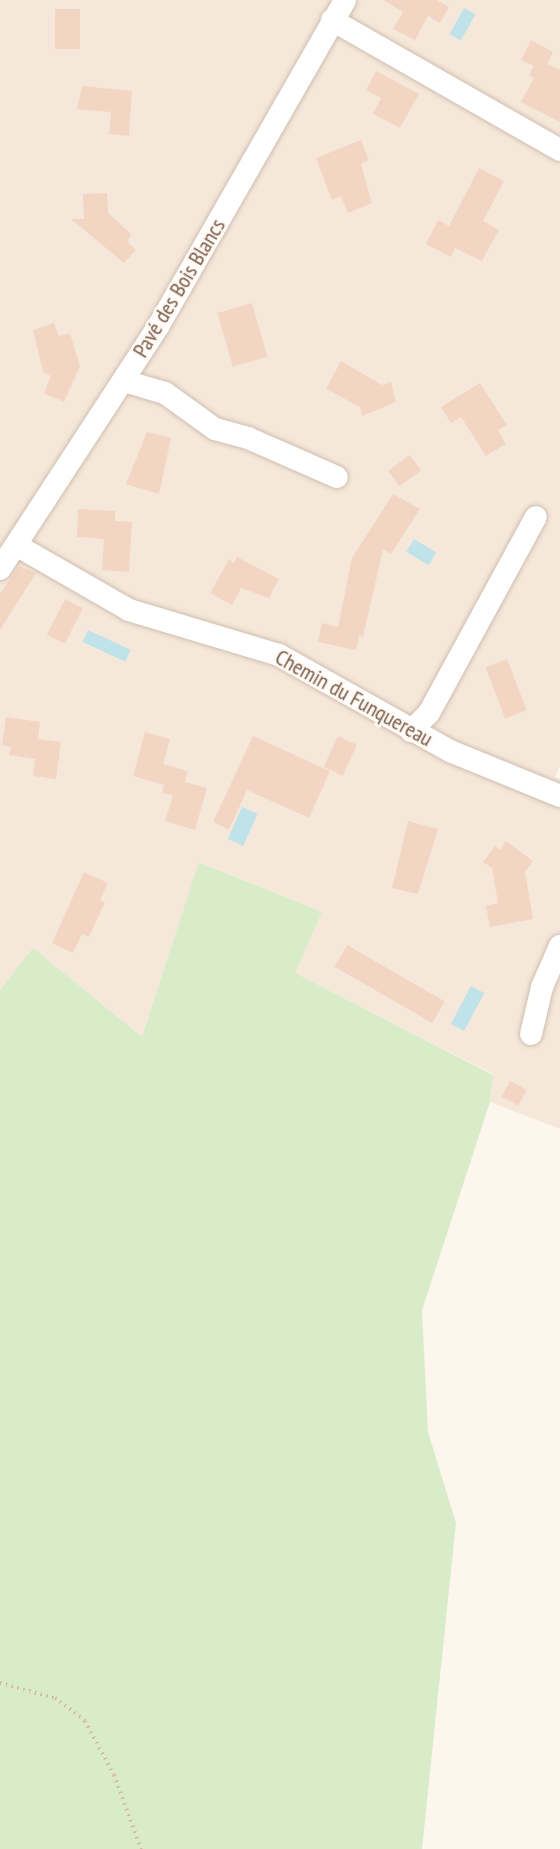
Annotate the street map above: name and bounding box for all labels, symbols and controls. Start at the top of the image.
street label: Pavé des Bois Blancs [127,214,231,362]
street label: Chemin du Funquereau [271,644,437,752]

